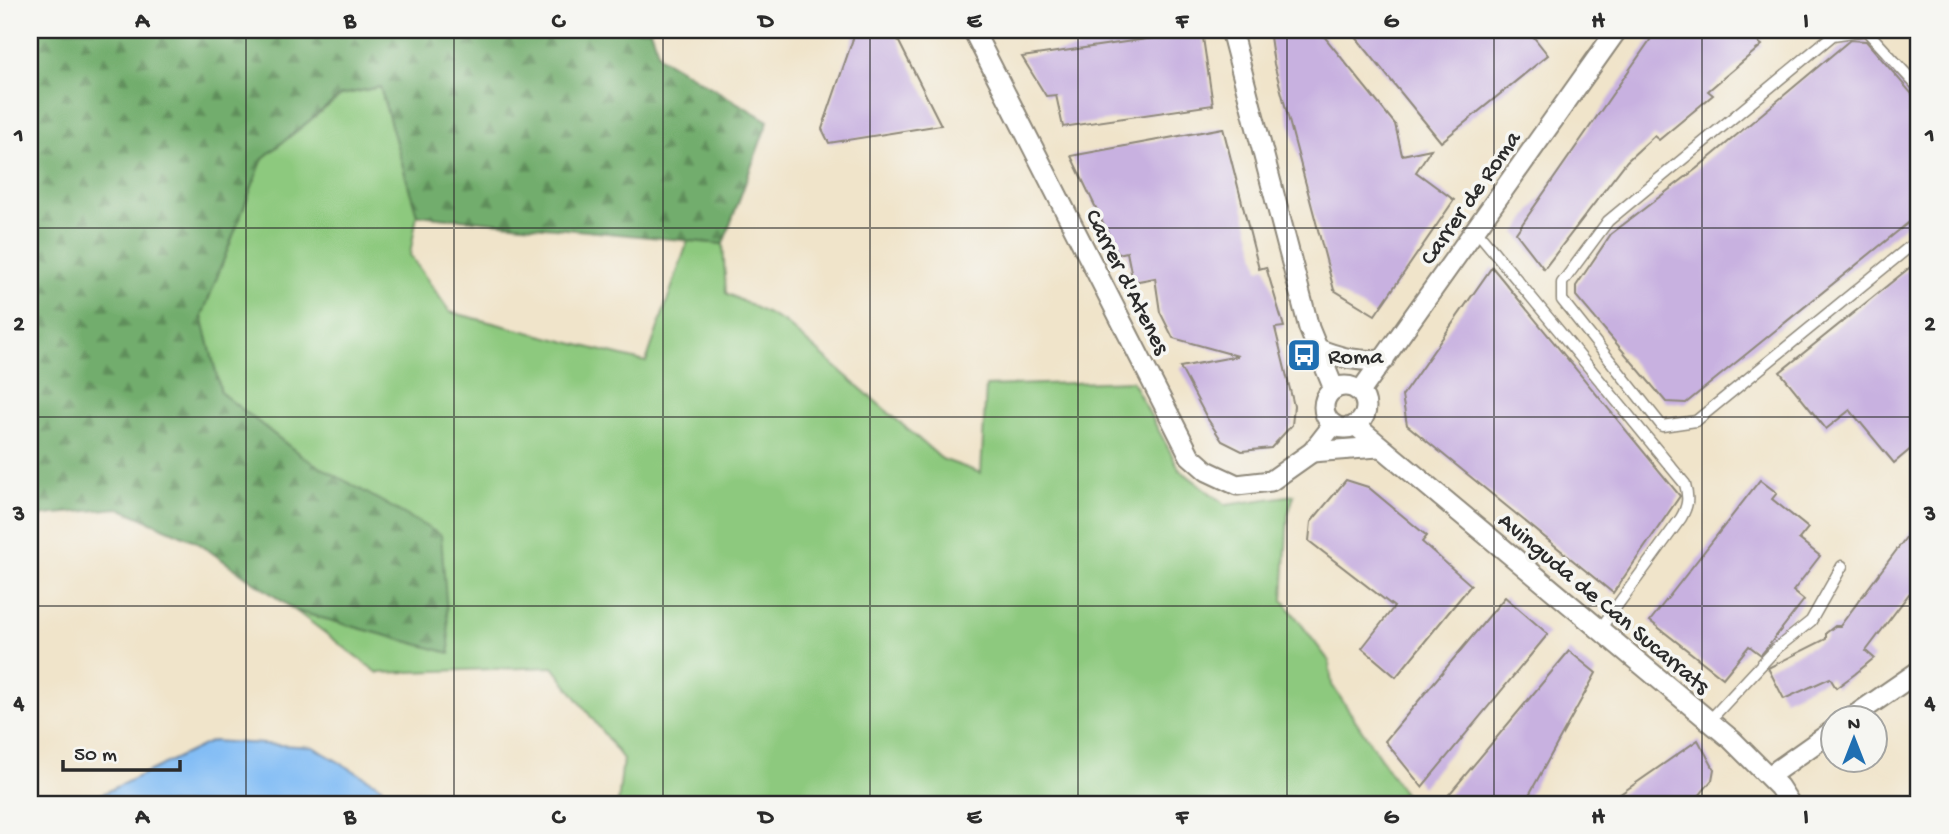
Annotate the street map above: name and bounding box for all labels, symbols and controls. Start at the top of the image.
text: A [134,9,150,36]
text: B [343,9,357,36]
text: C [552,9,567,36]
text: D [757,9,775,36]
text: E [967,9,983,36]
text: F [1175,9,1190,36]
text: G [1384,9,1400,36]
text: H [1591,9,1605,36]
text: I [1803,9,1809,36]
text: 1 [13,123,24,150]
text: 1 [1924,123,1935,150]
street label: Carrer de Roma [1415,126,1529,272]
street label: Carrer d'Atenes [1077,205,1175,361]
text: 2 [13,312,25,339]
text: 2 [1924,312,1936,339]
bus stop icon: Roma [1285,336,1323,374]
place label: Roma [1328,344,1384,373]
text: 3 [12,502,25,529]
text: 3 [1923,502,1936,529]
street label: Avinguda de Can Sucarrats [1491,508,1715,703]
text: 4 [13,691,25,718]
text: 4 [1924,691,1936,718]
north arrow [1820,704,1890,774]
text: N [1848,714,1860,737]
scale bar [63,729,180,773]
text: 50 m [74,744,117,769]
text: A [134,805,150,832]
text: B [343,805,357,832]
text: C [552,805,567,832]
text: D [757,805,775,832]
text: E [967,805,983,832]
text: F [1175,805,1190,832]
text: G [1384,805,1400,832]
text: H [1591,805,1605,832]
text: I [1803,805,1809,832]

